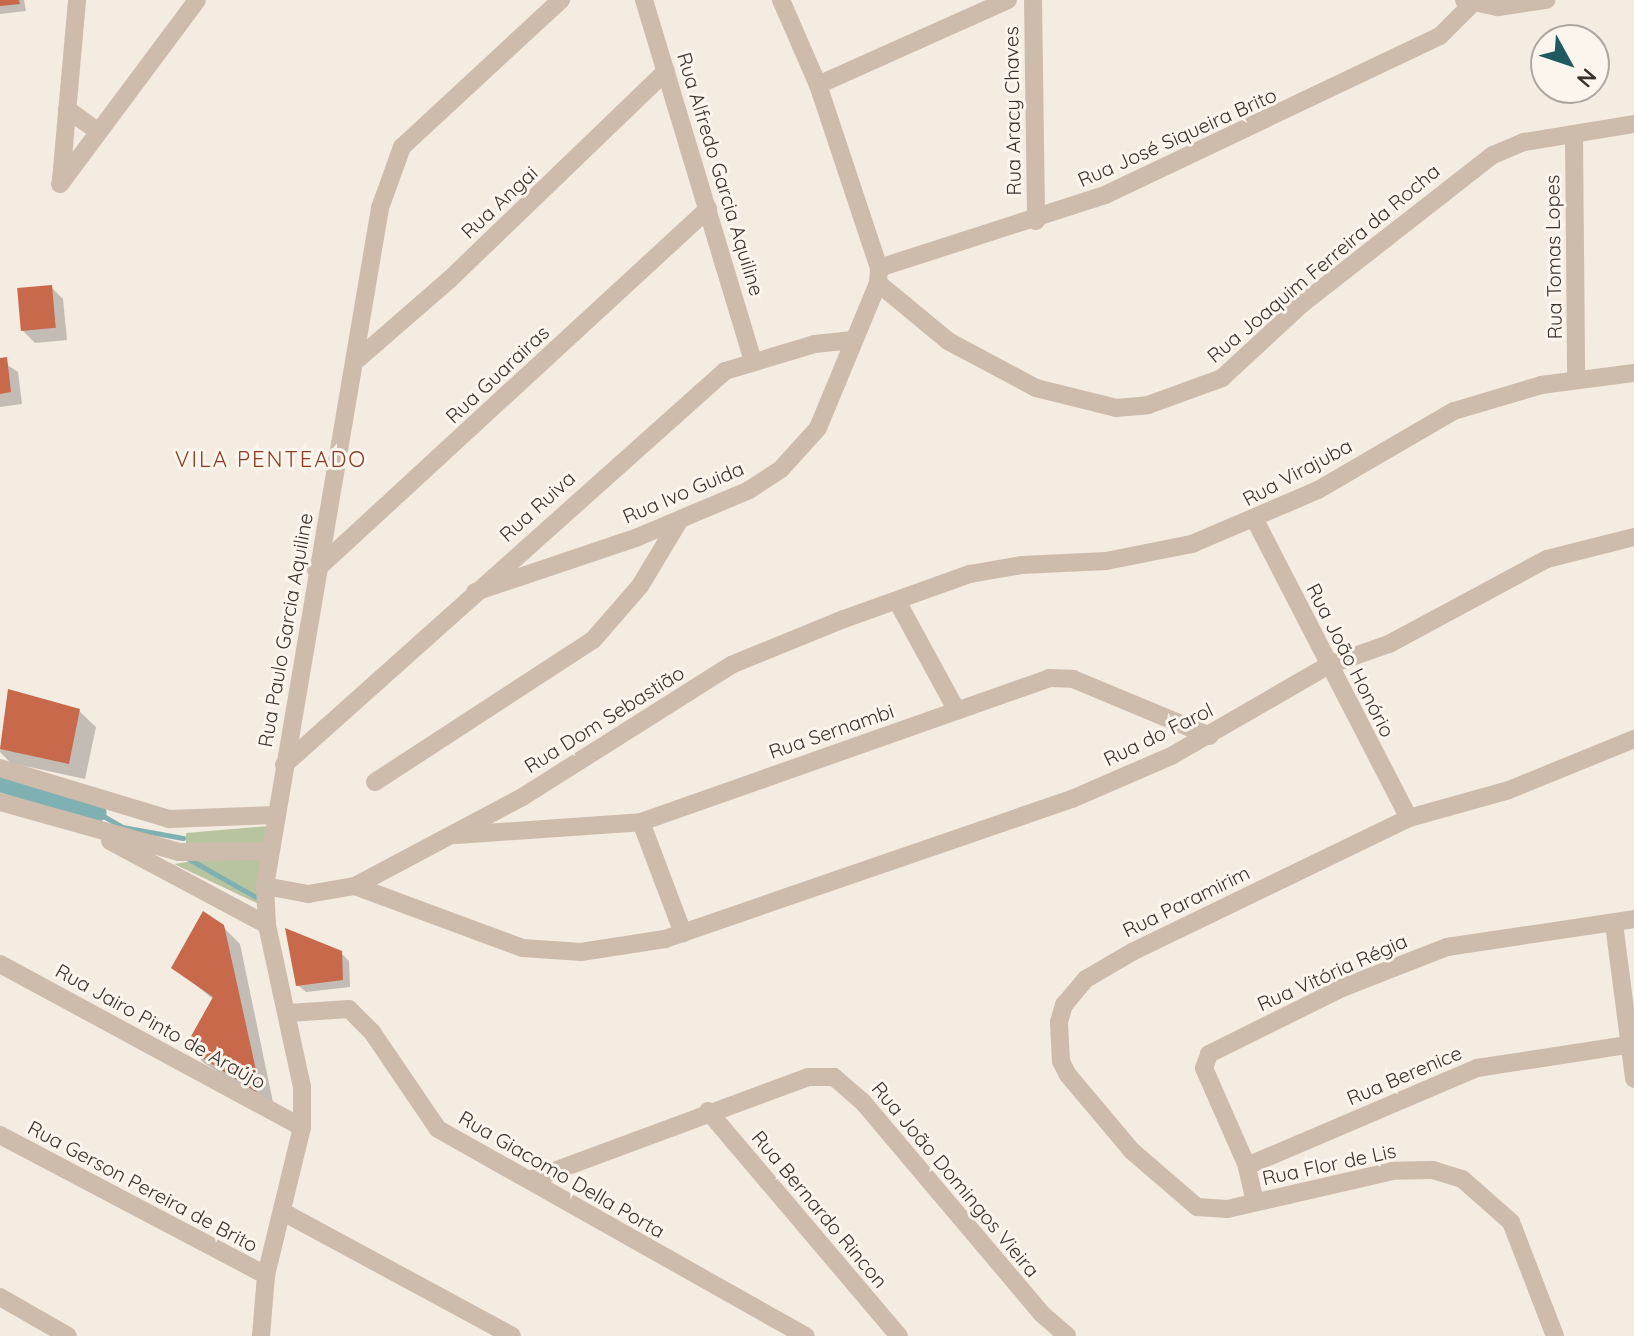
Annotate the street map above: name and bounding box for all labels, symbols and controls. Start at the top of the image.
north arrow [1530,24,1610,104]
street label: Rua Aracy Chaves [999,26,1025,196]
street label: Rua Alfredo Garcia Aquiline [672,49,770,299]
text: N [1571,63,1603,93]
street label: Rua José Siqueira Brito [1074,82,1280,192]
street label: Rua Joaquim Ferreira da Rocha [1202,159,1444,367]
street label: Rua Angai [456,161,542,243]
street label: Rua Tomas Lopes [1540,174,1566,340]
street label: Rua Guarairas [440,320,554,428]
street label: Rua Virajuba [1238,433,1356,511]
district label: VILA PENTEADO [175,447,367,473]
street label: Rua Ivo Guida [619,456,747,528]
street label: Rua Ruiva [494,466,580,546]
street label: Rua Paulo Garcia Aquiline [253,511,317,749]
street label: Rua João Honório [1302,579,1400,741]
street label: Rua Dom Sebastião [520,660,688,778]
street label: Rua do Farol [1099,697,1217,771]
street label: Rua Sernambi [765,698,897,764]
street label: Rua Paramirim [1119,860,1253,942]
street label: Rua Vitória Régia [1253,928,1411,1016]
street label: Rua Jairo Pinto de Araújo [52,958,270,1094]
street label: Rua Berenice [1343,1040,1465,1110]
street label: Rua João Domingos Vieira [867,1076,1045,1282]
street label: Rua Giacomo Della Porta [455,1105,669,1243]
street label: Rua Gerson Pereira de Brito [24,1115,262,1257]
street label: Rua Bernardo Rincon [747,1125,893,1293]
street label: Rua Flor de Lis [1260,1138,1398,1190]

